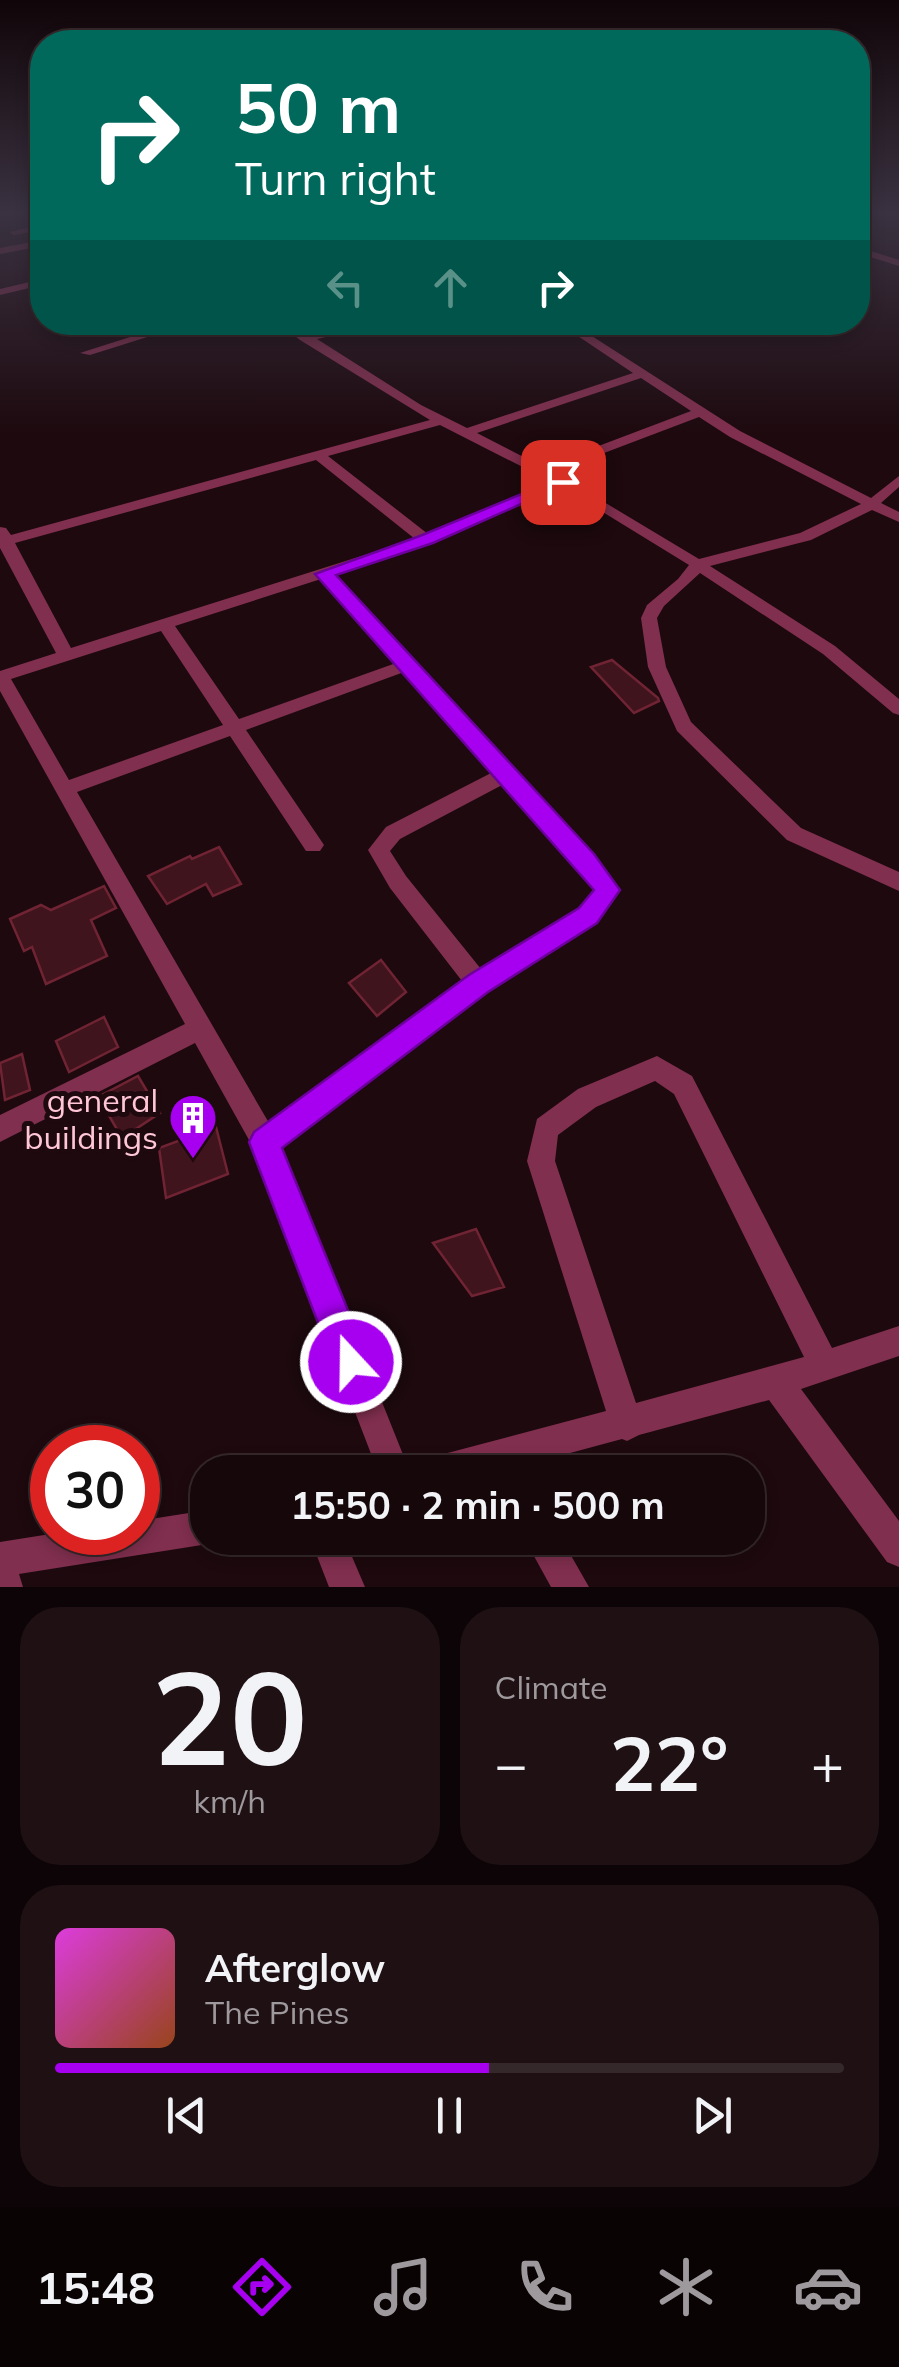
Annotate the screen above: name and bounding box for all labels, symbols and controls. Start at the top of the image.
text: 50 m [235,63,401,151]
icon: right [70,70,200,200]
text: Turn right [235,150,436,206]
icon: left [318,260,373,315]
icon: ahead [423,260,478,315]
icon: right [528,260,583,315]
pin [521,440,606,525]
icon: arrive [536,455,591,510]
place label: general buildings [24,1080,158,1157]
building icon: general buildings [167,1092,219,1160]
position arrow [299,1310,403,1414]
speed limit sign: 30 [30,1425,160,1555]
text: 15:50 · 2 min · 500 m [290,1481,665,1529]
text: 20 [152,1634,308,1798]
text: Climate [495,1667,607,1707]
text: 22° [610,1716,728,1810]
text: − [495,1729,528,1798]
text: + [811,1729,844,1798]
text: km/h [194,1781,266,1821]
text: Afterglow [205,1944,385,1992]
text: The Pines [205,1992,349,2032]
icon: previous [159,2088,214,2143]
icon: pause [422,2088,477,2143]
icon: next [685,2088,740,2143]
icon: directions [227,2252,297,2322]
icon: music [368,2252,438,2322]
icon: phone [510,2252,580,2322]
icon: climate [651,2252,721,2322]
icon: car [793,2252,863,2322]
text: 15:48 [36,2259,155,2315]

